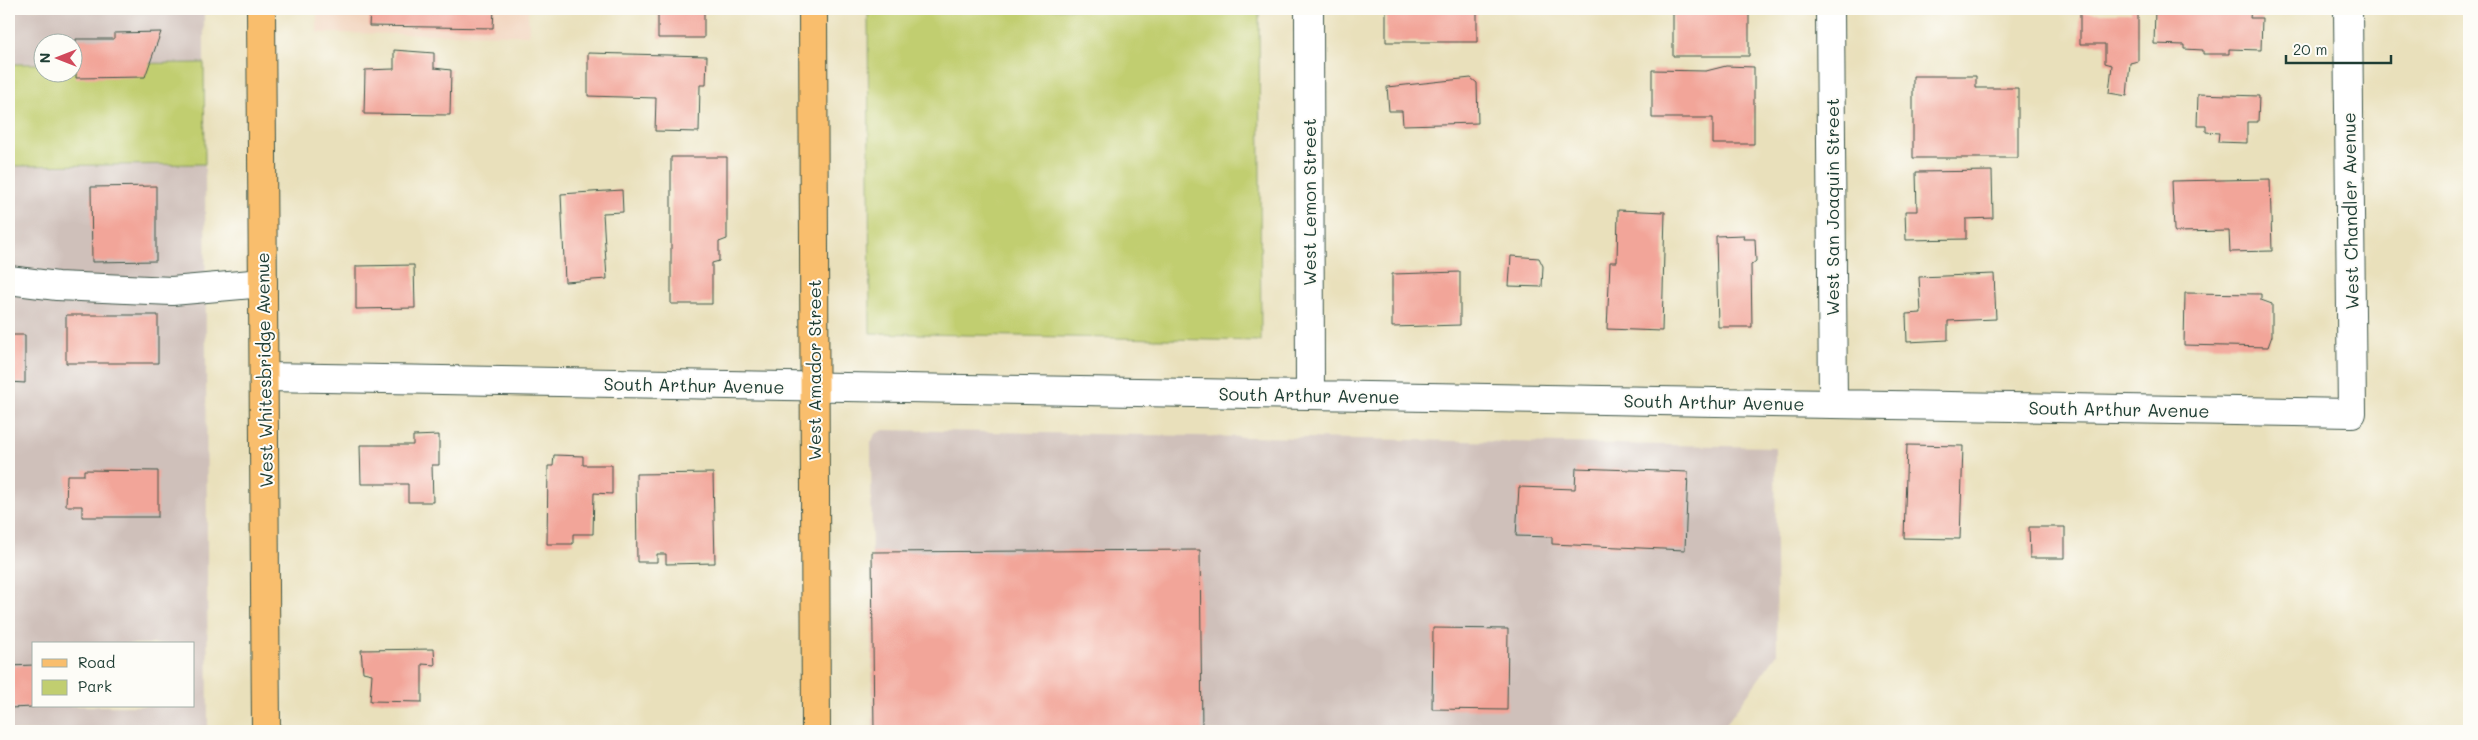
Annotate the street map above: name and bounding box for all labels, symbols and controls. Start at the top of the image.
north arrow [32,32,82,82]
scale bar [2286,32,2390,64]
text: 20 m [2293,39,2327,59]
text: N [35,53,54,63]
street label: West San Joaquin Street [1820,98,1844,316]
street label: West Chandler Avenue [2336,112,2364,310]
street label: West Lemon Street [1297,118,1321,286]
street label: West Whitesbridge Avenue [250,252,278,488]
street label: West Amador Street [802,279,826,461]
street label: South Arthur Avenue [603,371,785,399]
street label: South Arthur Avenue [1218,381,1400,409]
street label: South Arthur Avenue [1623,388,1805,416]
street label: South Arthur Avenue [2028,395,2210,423]
legend [32,642,195,708]
text: Road [78,652,115,672]
text: Park [78,676,112,696]

